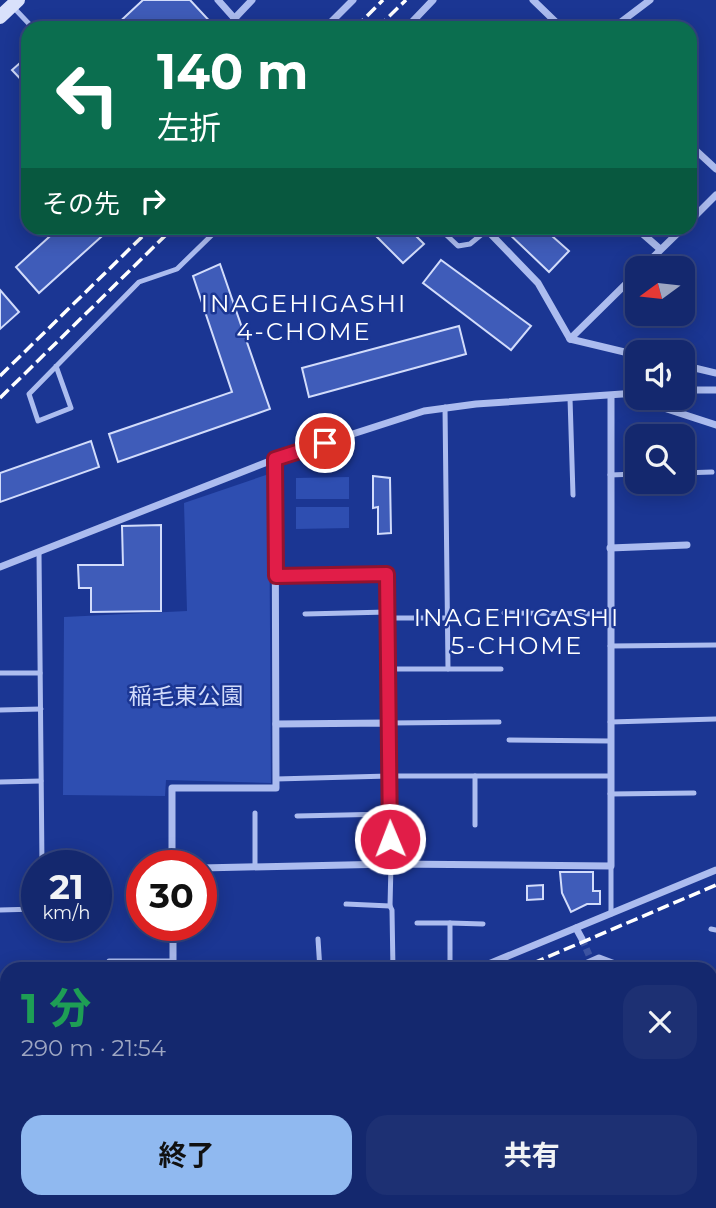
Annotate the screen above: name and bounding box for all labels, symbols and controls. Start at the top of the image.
text: 140 m [157,42,309,101]
icon: left [42,49,133,140]
text: 左折 [157,108,221,147]
icon: right [134,182,172,220]
text: その先 [42,188,120,220]
north arrow [625,256,695,326]
map controls [625,256,695,494]
district label: INAGEHIGASHI 4-CHOME [201,289,407,346]
button: sound [625,340,695,410]
pin [295,413,355,473]
icon: arrive [306,424,344,462]
button: search [625,424,695,494]
district label: INAGEHIGASHI 5-CHOME [414,603,620,660]
park label: 稲毛東公園 [129,682,244,710]
position arrow [353,802,427,876]
speed limit sign: 30 [126,850,217,941]
text: 21 [49,865,84,908]
text: km/h [42,902,91,924]
text: 1 分 [21,982,91,1034]
button: close [623,985,697,1059]
text: 290 m · 21:54 [21,1034,166,1062]
button: 終了 [21,1115,352,1195]
button: 共有 [366,1115,697,1195]

